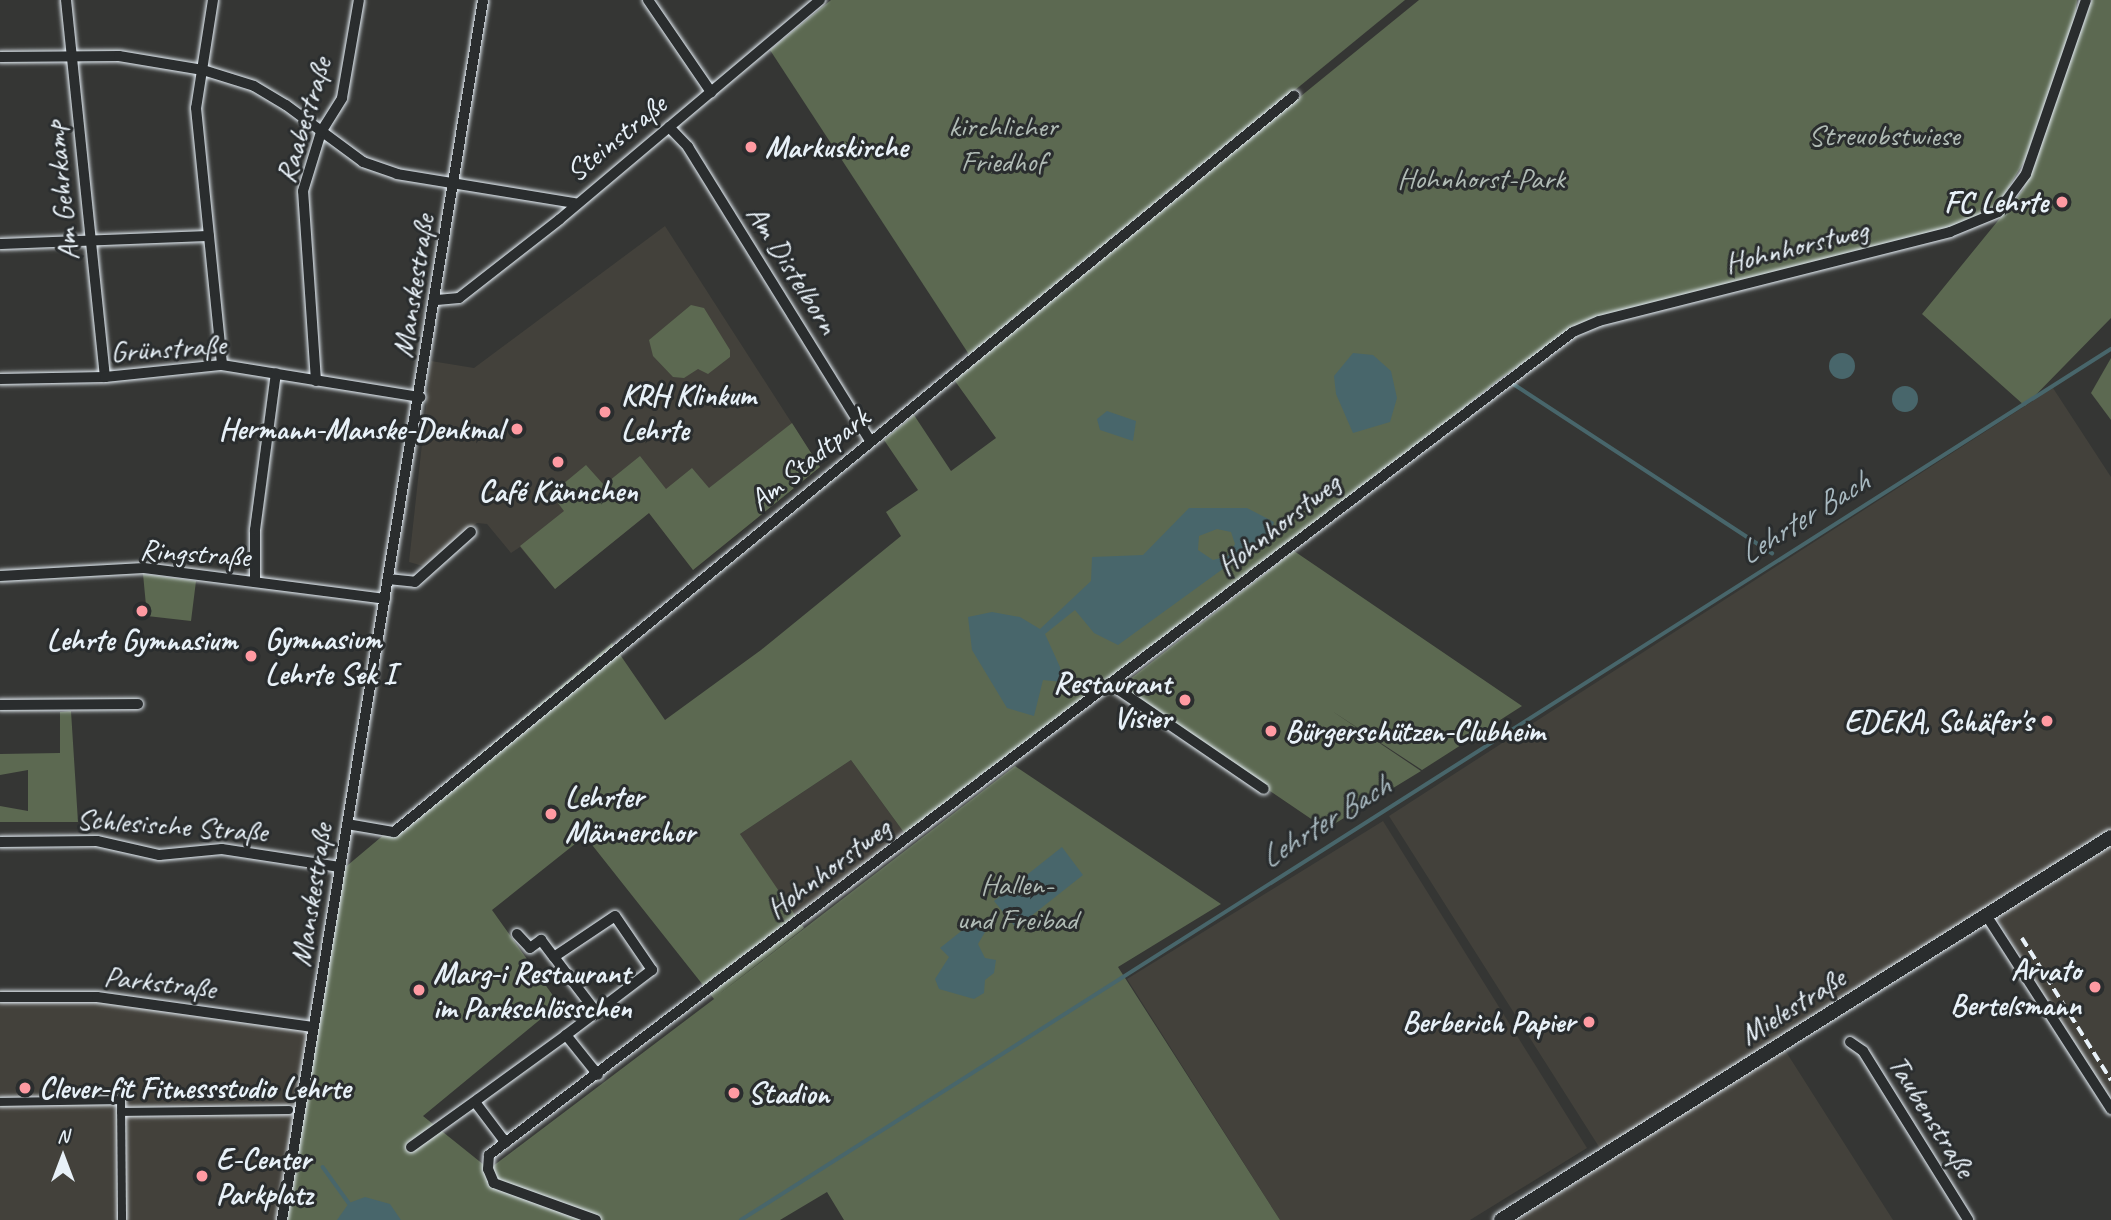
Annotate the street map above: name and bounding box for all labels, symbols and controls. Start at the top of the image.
street label: Raabestraße [267,53,339,187]
street label: Steinstraße [558,87,674,189]
park label: kirchlicher Friedhof [948,108,1058,178]
park label: Streuobstwiese [1808,117,1960,153]
street label: Am Gehrkamp [36,120,86,262]
place label: Markuskirche [765,129,907,165]
marker: Markuskirche [743,139,759,155]
park label: Hohnhorst-Park [1397,160,1565,196]
place label: FC Lehrte [1944,184,2048,220]
marker: FC Lehrte [2054,194,2070,210]
street label: Am Distelborn [739,198,847,340]
street label: Hohnhorstweg [1721,211,1871,281]
street label: Manskestraße [384,212,442,360]
street label: Grünstraße [109,326,227,370]
place label: KRH Klinkum Lehrte [621,377,756,448]
street label: Am Stadtpark [742,400,876,518]
marker: KRH Klinkum Lehrte [595,402,615,422]
place label: Hermann-Manske-Denkmal [219,411,503,447]
marker: Hermann-Manske-Denkmal [509,421,525,437]
marker: Café Kännchen [550,454,566,470]
water label: Lehrter Bach [1731,463,1877,573]
street label: Hohnhorstweg [1209,465,1347,583]
place label: Café Kännchen [478,473,638,509]
street label: Ringstraße [139,531,251,575]
marker: Lehrte Gymnasium [134,603,150,619]
place label: Gymnasium Lehrte Sek I [265,621,395,692]
place label: Lehrte Gymnasium [46,622,238,658]
marker: Gymnasium Lehrte Sek I [243,648,259,664]
place label: Restaurant Visier [1053,665,1171,736]
marker: Restaurant Visier [1177,692,1193,708]
place label: EDEKA, Schäfer's [1844,703,2033,739]
place label: Bürgerschützen-Clubheim [1285,713,1545,749]
marker: EDEKA, Schäfer's [2039,713,2055,729]
marker: Bürgerschützen-Clubheim [1263,723,1279,739]
water label: Lehrter Bach [1252,767,1398,877]
place label: Lehrter Männerchor [565,779,695,850]
street label: Schlesische Straße [75,800,269,850]
marker: Lehrter Männerchor [543,806,559,822]
street label: Hohnhorstweg [759,810,897,926]
street label: Manskestraße [282,821,340,969]
park label: Hallen- und Freibad [957,866,1077,936]
place label: Arvato Bertelsmann [1950,952,2081,1023]
place label: Marg-i Restaurant im Parkschlösschen [433,955,633,1026]
street label: Parkstraße [102,957,218,1007]
street label: Mielestraße [1733,960,1851,1052]
marker: Arvato Bertelsmann [2087,979,2103,995]
marker: Marg-i Restaurant im Parkschlösschen [411,982,427,998]
place label: Berberich Papier [1402,1004,1575,1040]
marker: Berberich Papier [1581,1014,1597,1030]
street label: Taubenstraße [1880,1048,1984,1184]
place label: Clever-fit Fitnessstudio Lehrte [39,1070,351,1106]
place label: Stadion [748,1075,829,1111]
marker: Clever-fit Fitnessstudio Lehrte [17,1080,33,1096]
marker: Stadion [726,1085,742,1101]
north arrow [28,1122,98,1192]
text: N [57,1124,69,1148]
place label: E-Center Parkplatz [216,1141,313,1212]
marker: E-Center Parkplatz [194,1168,210,1184]

